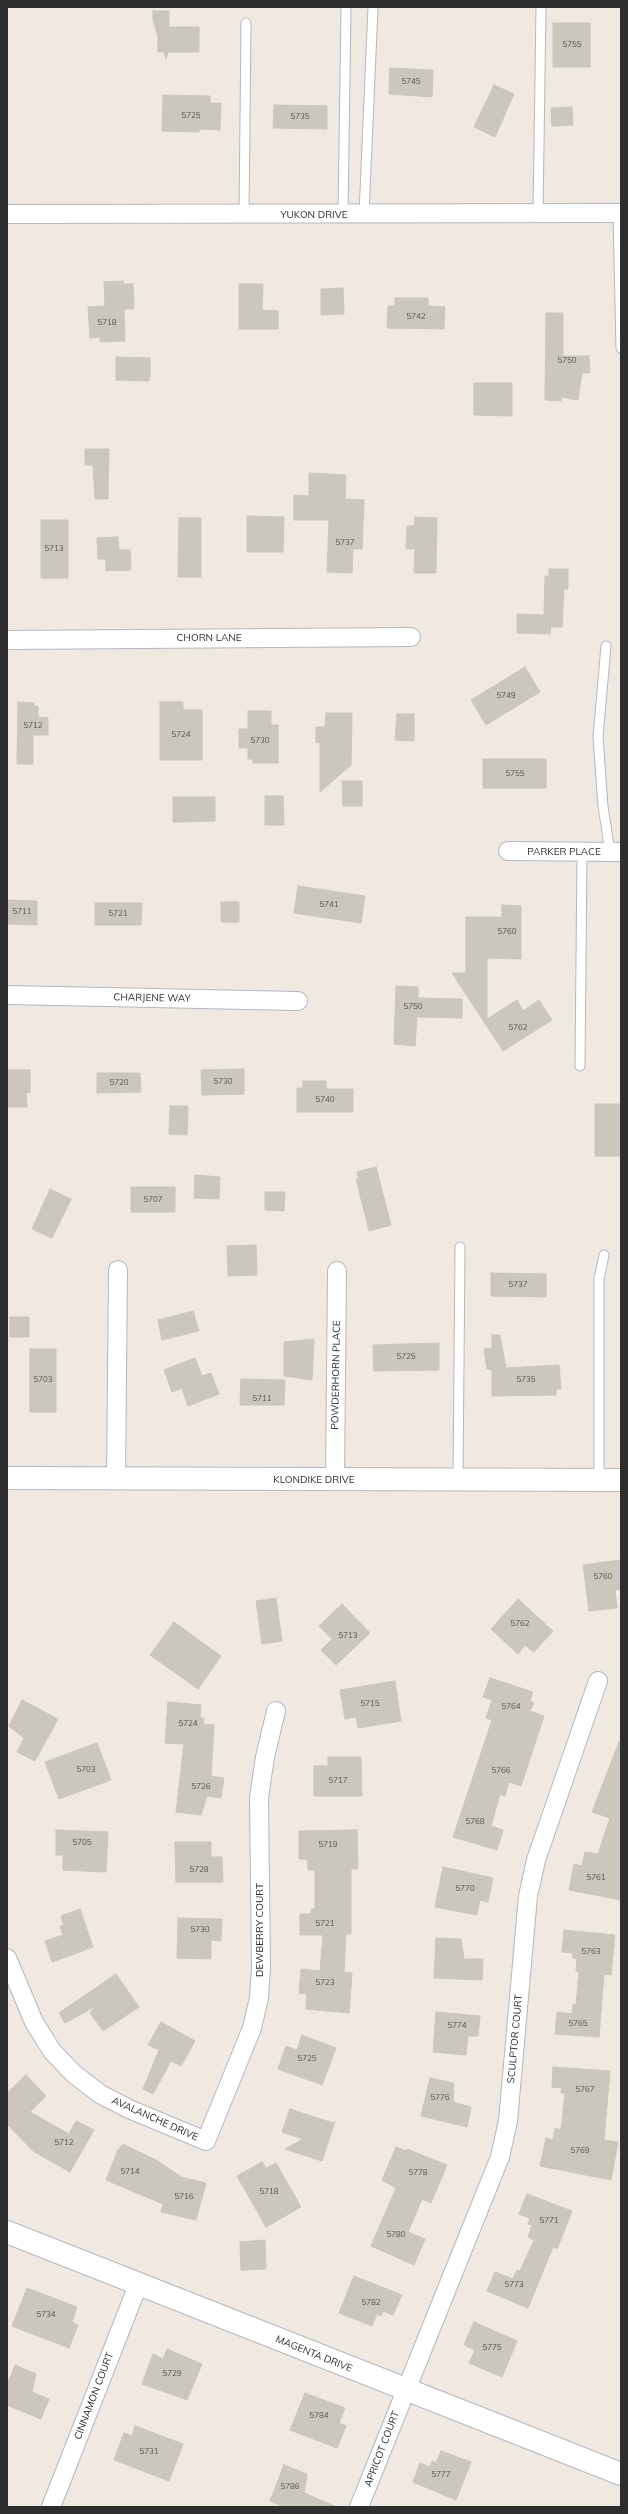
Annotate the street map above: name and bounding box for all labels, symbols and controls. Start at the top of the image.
house number: 5755 [562,40,582,50]
house number: 5745 [401,77,421,87]
house number: 5725 [181,111,201,121]
house number: 5735 [290,112,310,122]
street label: YUKON DRIVE [280,209,348,221]
house number: 5742 [406,312,426,322]
house number: 5718 [97,318,117,328]
house number: 5750 [557,356,577,366]
house number: 5737 [335,538,355,548]
house number: 5713 [44,544,64,554]
street label: CHORN LANE [176,632,242,644]
house number: 5749 [496,691,516,701]
house number: 5712 [23,721,43,731]
house number: 5724 [171,730,191,740]
house number: 5730 [250,736,270,746]
house number: 5755 [505,769,525,779]
street label: PARKER PLACE [527,846,601,858]
house number: 5741 [319,900,339,910]
house number: 5711 [12,907,32,917]
house number: 5721 [108,909,128,919]
house number: 5760 [497,927,517,937]
street label: CHARJENE WAY [113,991,191,1005]
house number: 5750 [403,1002,423,1012]
house number: 5762 [508,1023,528,1033]
house number: 5730 [213,1077,233,1087]
house number: 5720 [109,1078,129,1088]
house number: 5740 [315,1095,335,1105]
house number: 5707 [143,1195,163,1205]
house number: 5737 [508,1280,528,1290]
street label: POWDERHORN PLACE [329,1320,343,1430]
house number: 5725 [396,1352,416,1362]
house number: 5703 [33,1375,53,1385]
house number: 5735 [516,1375,536,1385]
house number: 5711 [252,1394,272,1404]
street label: KLONDIKE DRIVE [273,1474,355,1486]
house number: 5760 [593,1572,613,1582]
house number: 5762 [510,1619,530,1629]
house number: 5713 [338,1631,358,1641]
house number: 5715 [360,1699,380,1709]
house number: 5764 [501,1702,521,1712]
house number: 5724 [178,1719,198,1729]
house number: 5703 [76,1765,96,1775]
house number: 5766 [491,1766,511,1776]
house number: 5717 [328,1776,348,1786]
house number: 5726 [191,1782,211,1792]
house number: 5768 [465,1817,485,1827]
house number: 5705 [72,1838,92,1848]
house number: 5719 [318,1840,338,1850]
house number: 5728 [189,1865,209,1875]
house number: 5761 [586,1873,606,1883]
street label: DEWBERRY COURT [254,1883,266,1977]
house number: 5770 [455,1884,475,1894]
house number: 5721 [315,1919,335,1929]
house number: 5730 [190,1925,210,1935]
house number: 5763 [581,1947,601,1957]
house number: 5723 [315,1978,335,1988]
street label: SCULPTOR COURT [505,1994,525,2084]
house number: 5765 [568,2019,588,2029]
house number: 5774 [447,2021,467,2031]
house number: 5725 [297,2054,317,2064]
house number: 5767 [575,2085,595,2095]
house number: 5776 [430,2093,450,2103]
street label: AVALANCHE DRIVE [110,2095,200,2143]
house number: 5712 [54,2138,74,2148]
house number: 5769 [570,2146,590,2156]
house number: 5714 [120,2167,140,2177]
house number: 5778 [408,2168,428,2178]
house number: 5718 [259,2187,279,2197]
house number: 5716 [174,2192,194,2202]
house number: 5771 [539,2216,559,2226]
house number: 5780 [386,2230,406,2240]
house number: 5773 [504,2280,524,2290]
house number: 5782 [361,2298,381,2308]
house number: 5734 [36,2310,56,2320]
street label: MAGENTA DRIVE [274,2333,354,2375]
house number: 5775 [482,2343,502,2353]
street label: CINNAMON COURT [72,2351,116,2441]
house number: 5729 [162,2369,182,2379]
street label: APRICOT COURT [362,2409,402,2489]
house number: 5784 [309,2411,329,2421]
house number: 5731 [139,2447,159,2457]
house number: 5777 [431,2470,451,2480]
house number: 5786 [280,2482,300,2492]

